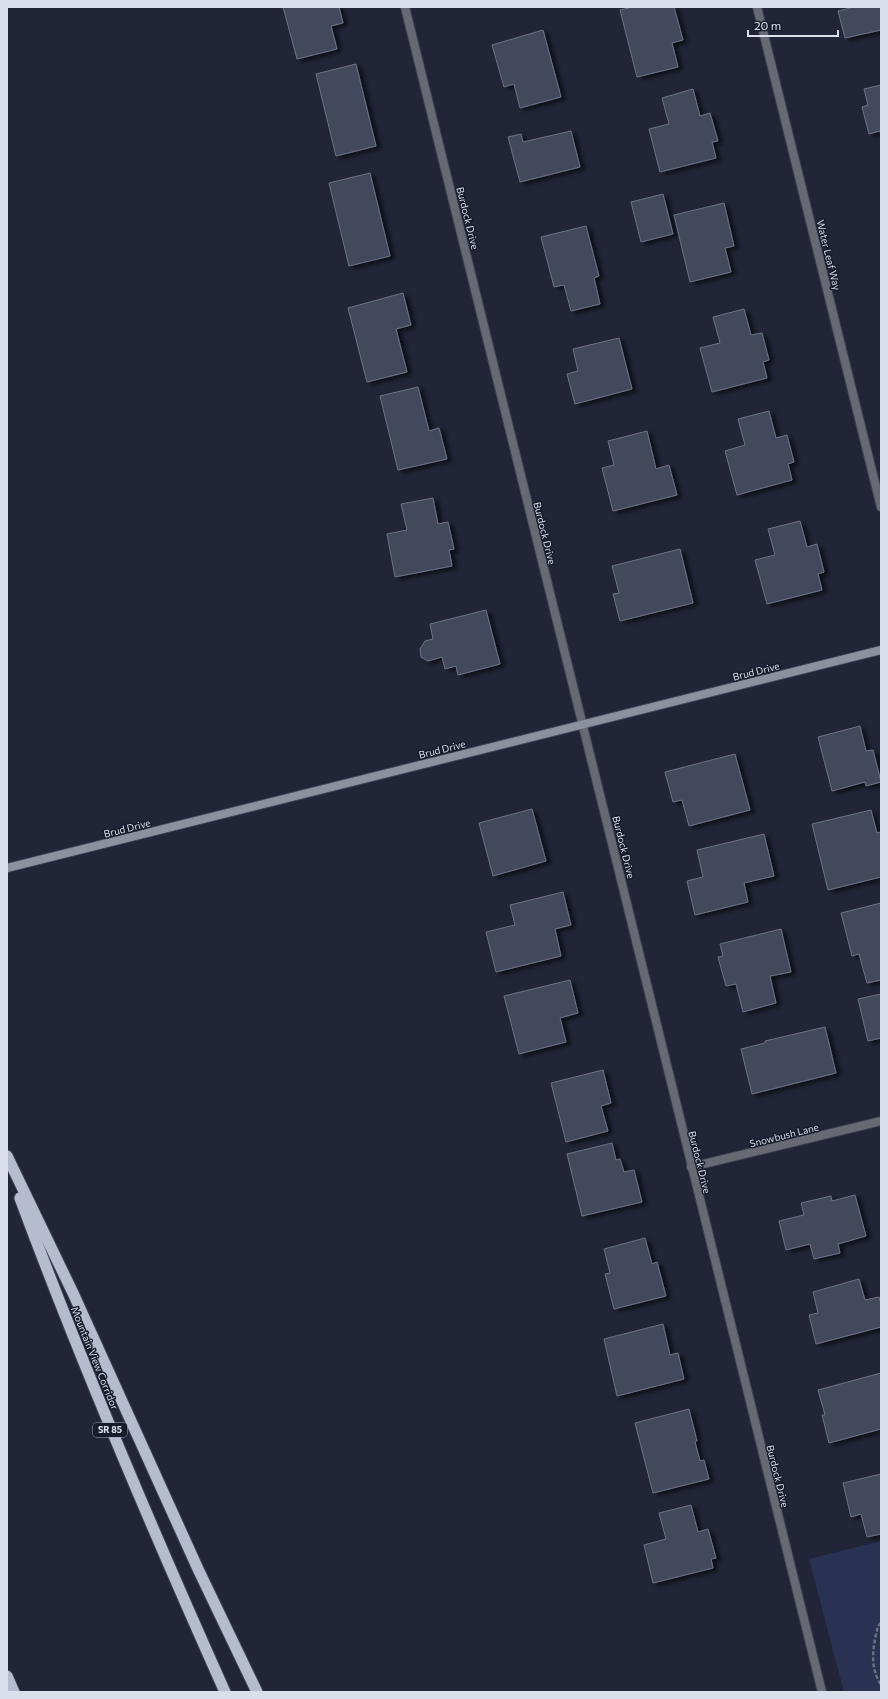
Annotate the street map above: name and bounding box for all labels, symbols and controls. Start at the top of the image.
scale bar [748,12,838,38]
text: 20 m [754,18,781,32]
street label: Burdock Drive [454,185,482,251]
street label: Water Leaf Way [814,219,844,291]
street label: Burdock Drive [531,500,559,566]
street label: Brud Drive [731,659,781,683]
street label: Brud Drive [417,737,467,761]
street label: Burdock Drive [610,814,638,880]
street label: Brud Drive [102,816,152,840]
street label: Snowbush Lane [748,1121,820,1149]
street label: Burdock Drive [686,1129,714,1195]
street label: Mountain View Corridor [69,1305,121,1411]
road number: SR 85 [93,1423,127,1437]
street label: Burdock Drive [764,1443,792,1509]

